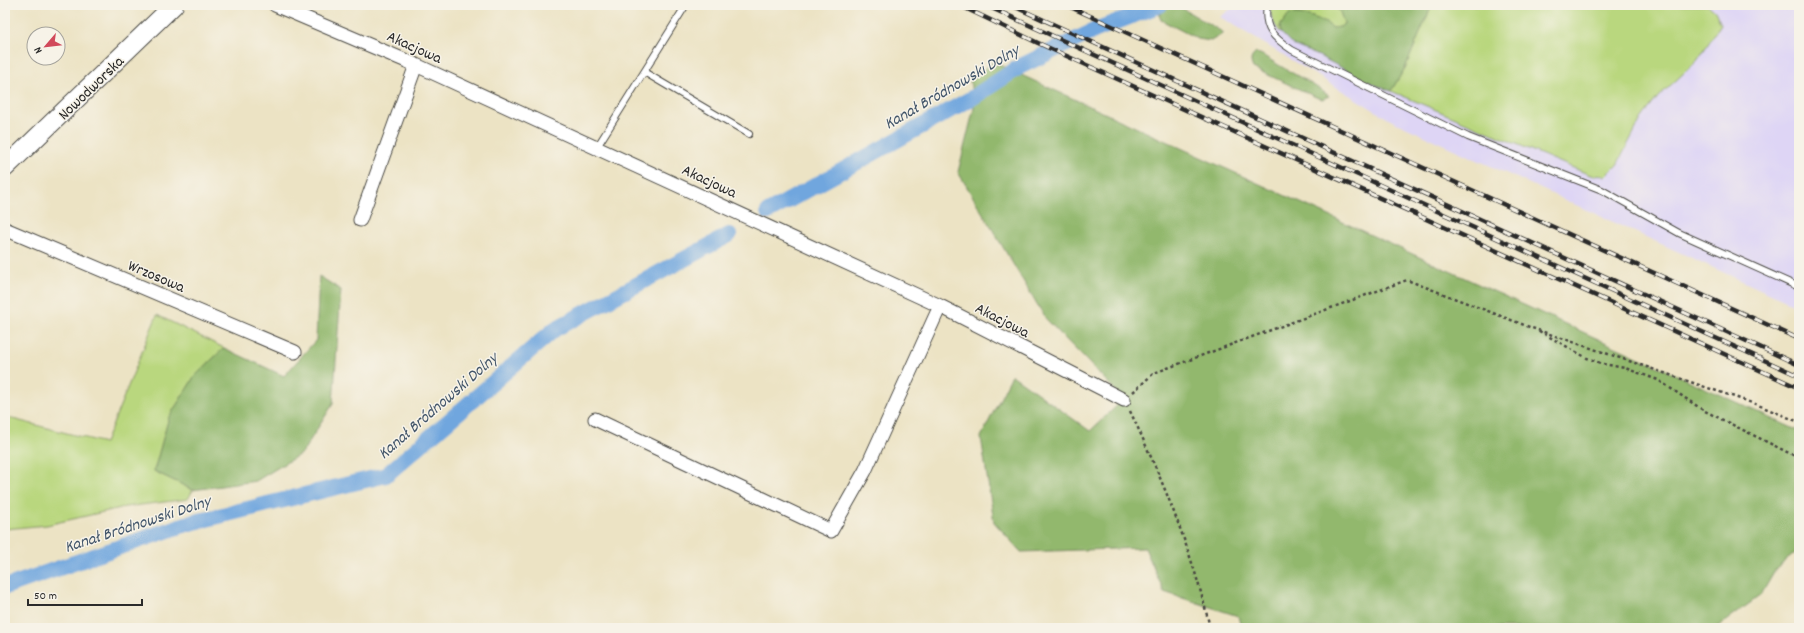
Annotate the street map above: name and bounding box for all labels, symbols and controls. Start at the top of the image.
north arrow [26,26,66,66]
street label: Akacjowa [383,26,446,71]
water label: Kanał Bródnowski Dolny [881,39,1026,137]
text: N [30,43,47,56]
street label: Nowodworska [53,51,130,126]
street label: Akacjowa [678,160,741,205]
street label: Wrzosowa [124,255,189,300]
street label: Akacjowa [971,298,1034,345]
water label: Kanał Bródnowski Dolny [374,347,506,466]
water label: Kanał Bródnowski Dolny [62,490,216,561]
scale bar [28,581,142,607]
text: 50 m [34,588,57,605]

